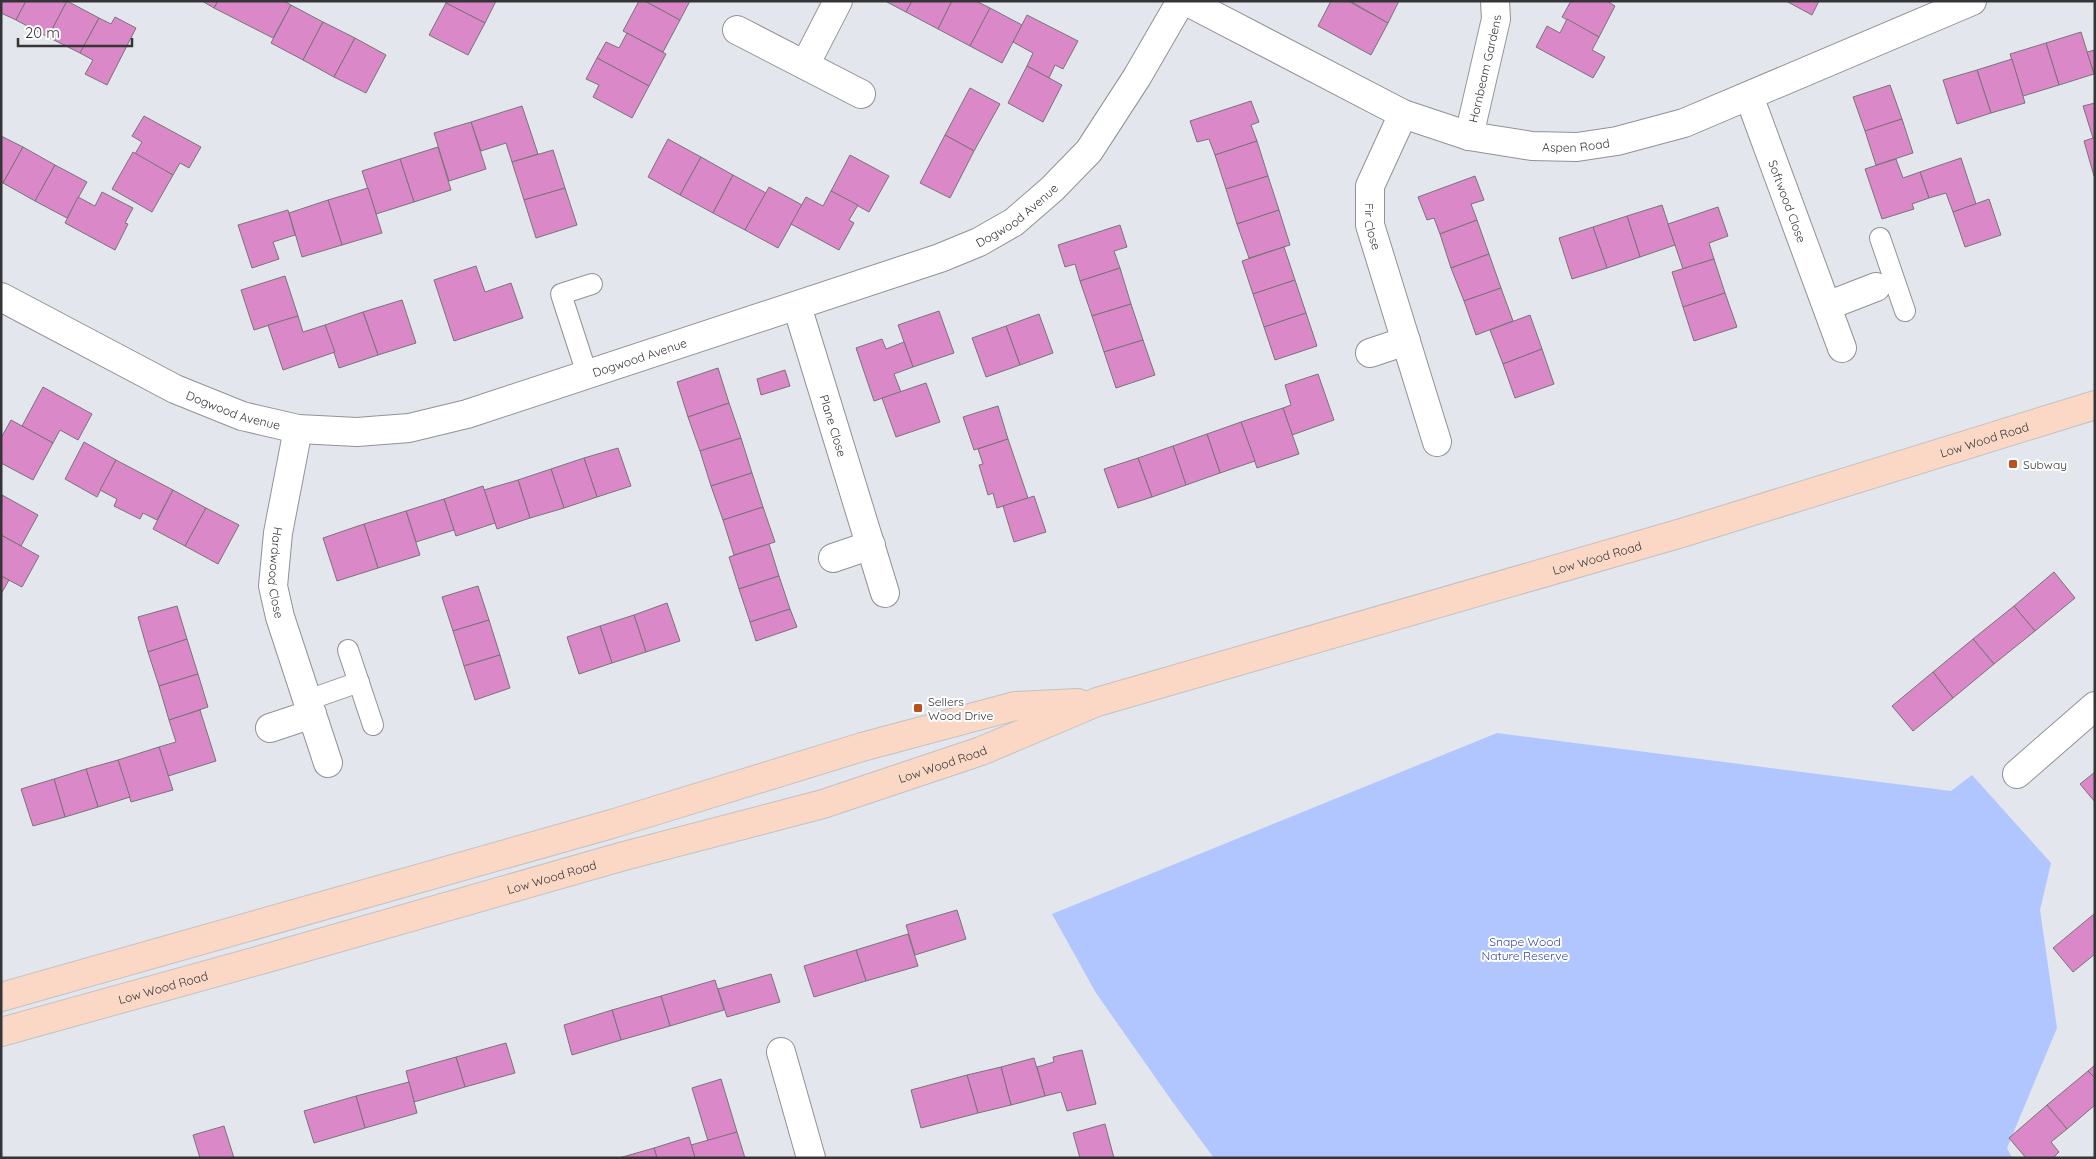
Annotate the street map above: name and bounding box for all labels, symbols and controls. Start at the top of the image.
street label: Hornbeam Gardens [1465,14,1504,124]
scale bar [18,15,131,47]
text: 20 m [25,23,60,42]
street label: Aspen Road [1542,135,1610,154]
street label: Softwood Close [1766,158,1810,245]
street label: Dogwood Avenue [973,180,1061,250]
street label: Fir Close [1363,203,1385,252]
street label: Dogwood Avenue [590,334,689,380]
street label: Dogwood Avenue [184,387,282,432]
street label: Plane Close [817,393,850,459]
street label: Low Wood Road [1938,418,2031,460]
place label: Subway [2023,457,2067,472]
marker: Subway [2007,458,2019,470]
street label: Hardwood Close [266,526,288,620]
street label: Low Wood Road [1550,537,1643,577]
place label: Sellers Wood Drive [928,694,994,723]
marker: Sellers Wood Drive [912,702,924,714]
street label: Low Wood Road [896,742,989,786]
street label: Low Wood Road [505,857,598,897]
park label: Snape Wood Nature Reserve [1482,934,1569,963]
street label: Low Wood Road [116,968,209,1007]

